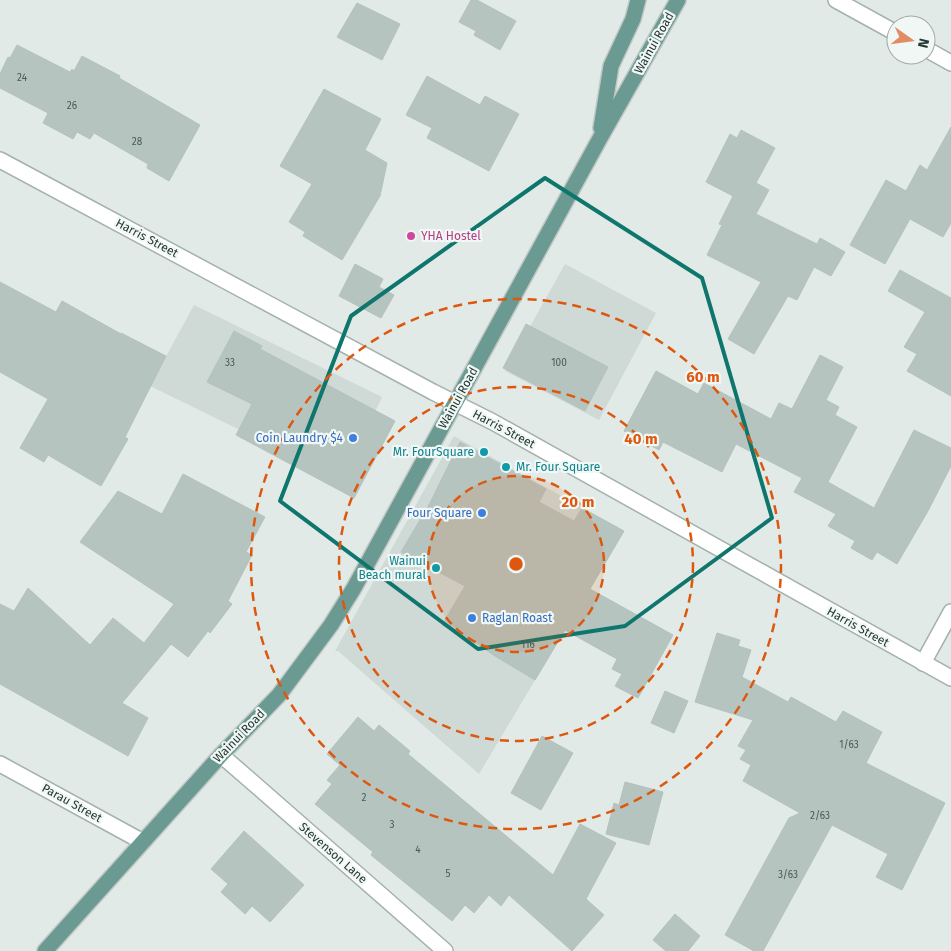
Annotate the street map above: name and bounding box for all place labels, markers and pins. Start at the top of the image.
place label: YHA Hostel [421,229,481,243]
marker: YHA Hostel [405,230,417,242]
place label: Coin Laundry $4 [256,431,344,445]
marker: Coin Laundry $4 [347,432,359,444]
place label: Mr. FourSquare [393,445,474,459]
marker: Mr. FourSquare [478,446,490,458]
place label: Mr. Four Square [516,460,600,474]
marker: Mr. Four Square [500,461,512,473]
place label: Four Square [407,506,472,520]
marker: Four Square [476,507,488,519]
place label: Wainui Beach mural [358,554,426,582]
centre of rings [507,555,525,573]
marker: Wainui Beach mural [430,562,442,574]
place label: Raglan Roast [482,611,553,625]
marker: Raglan Roast [466,612,478,624]

